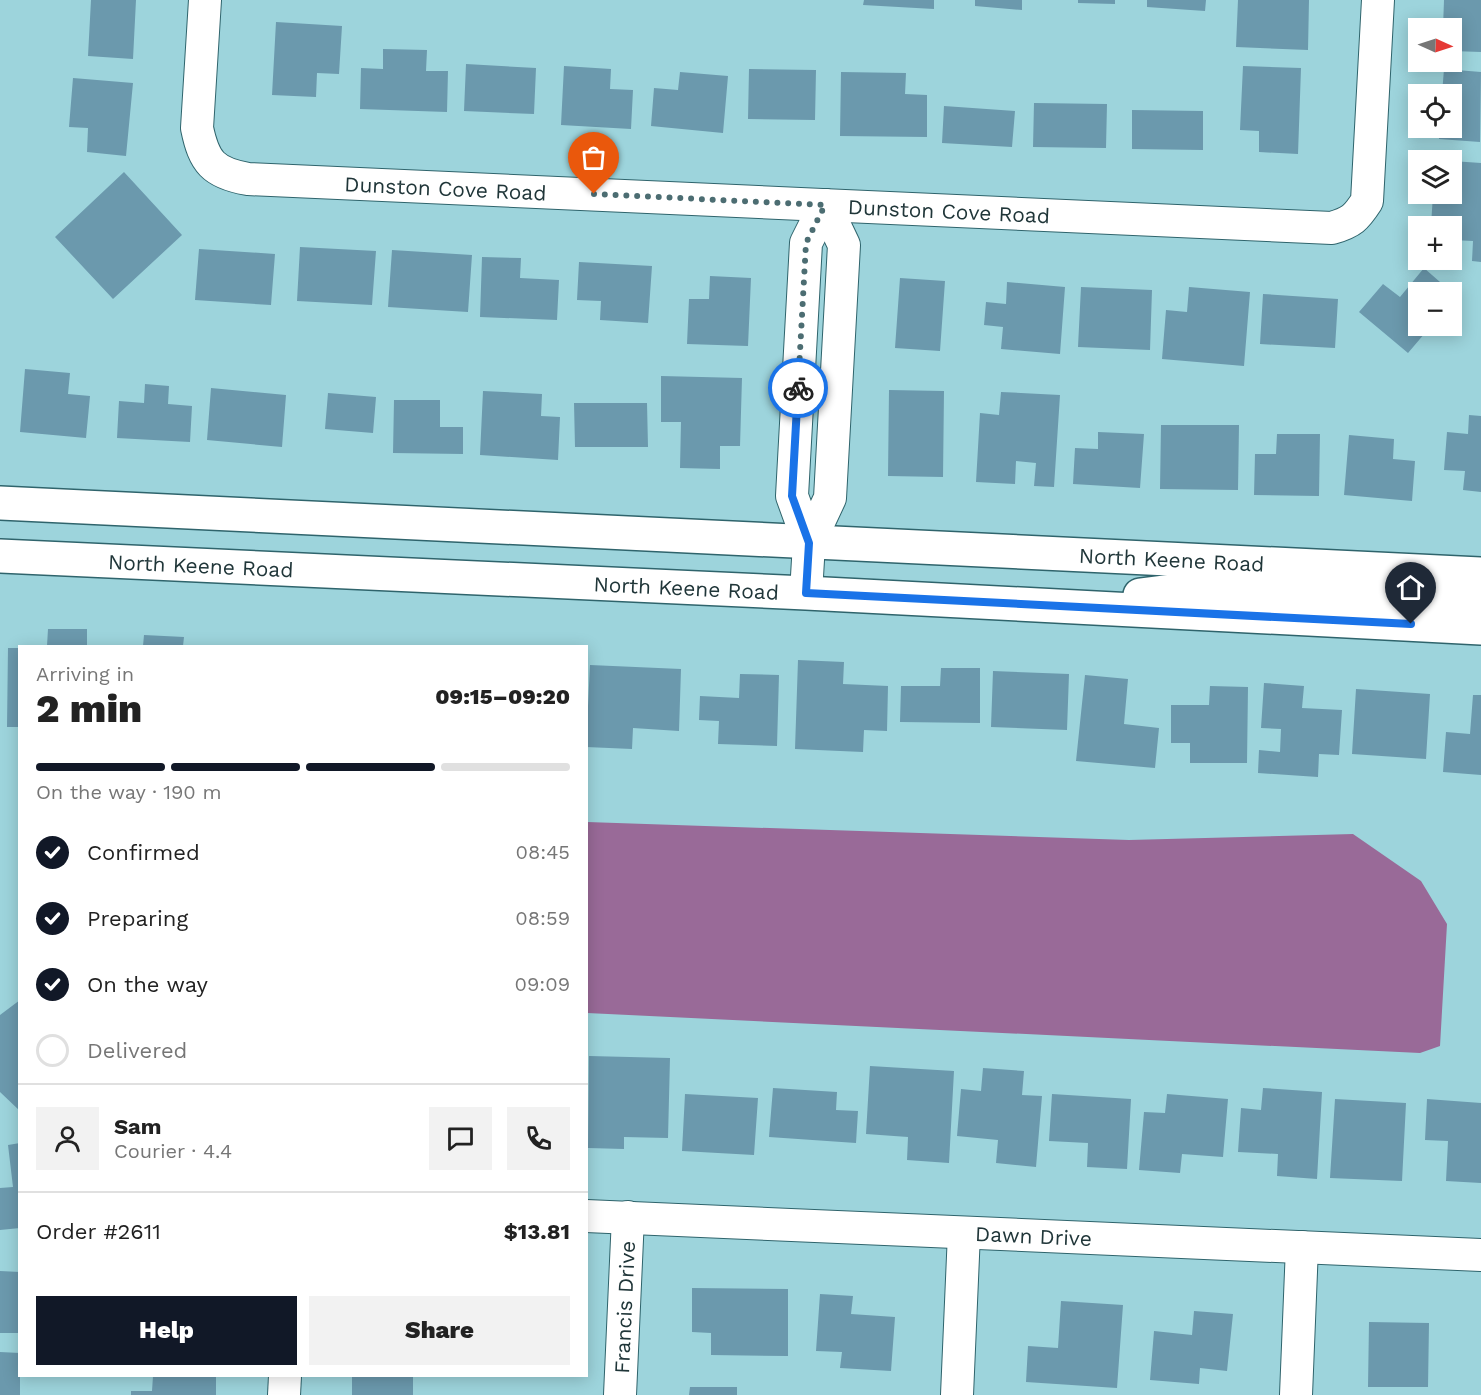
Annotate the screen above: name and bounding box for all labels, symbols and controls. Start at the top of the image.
north arrow [1408,18,1462,72]
map controls [1408,18,1462,336]
button: locate [1408,84,1462,138]
pin [568,132,619,194]
icon: bag [577,141,610,174]
button: layers [1408,150,1462,204]
street label: Dunston Cove Road [344,171,547,205]
street label: Dunston Cove Road [847,194,1051,228]
button: + [1408,216,1462,270]
button: − [1408,282,1462,336]
courier [768,358,828,418]
icon: bike [782,372,815,405]
street label: North Keene Road [1078,542,1265,576]
street label: North Keene Road [108,548,294,582]
pin [1385,562,1436,624]
street label: North Keene Road [593,571,780,604]
icon: home [1394,571,1427,604]
text: Arriving in [36,662,134,686]
text: 09:15–09:20 [435,684,570,709]
text: 2 min [36,686,142,731]
text: On the way · 190 m [36,780,222,804]
icon: check [36,836,69,869]
text: Confirmed [87,840,200,865]
text: 08:45 [515,840,570,864]
icon: check [36,902,69,935]
text: Preparing [87,906,188,931]
text: 08:59 [515,906,570,930]
icon: check [36,968,69,1001]
text: On the way [87,972,208,997]
text: 09:09 [515,972,570,996]
text: Delivered [87,1038,187,1063]
button: person [36,1107,99,1170]
button: chat [429,1107,492,1170]
button: phone [507,1107,570,1170]
text: Sam [114,1114,162,1139]
text: Courier · 4.4 [114,1139,232,1163]
text: Order #2611 [36,1219,161,1244]
text: $13.81 [504,1219,570,1244]
street label: Dawn Drive [975,1220,1092,1251]
street label: Francis Drive [608,1240,639,1374]
button: Help [36,1296,297,1365]
button: Share [309,1296,570,1365]

